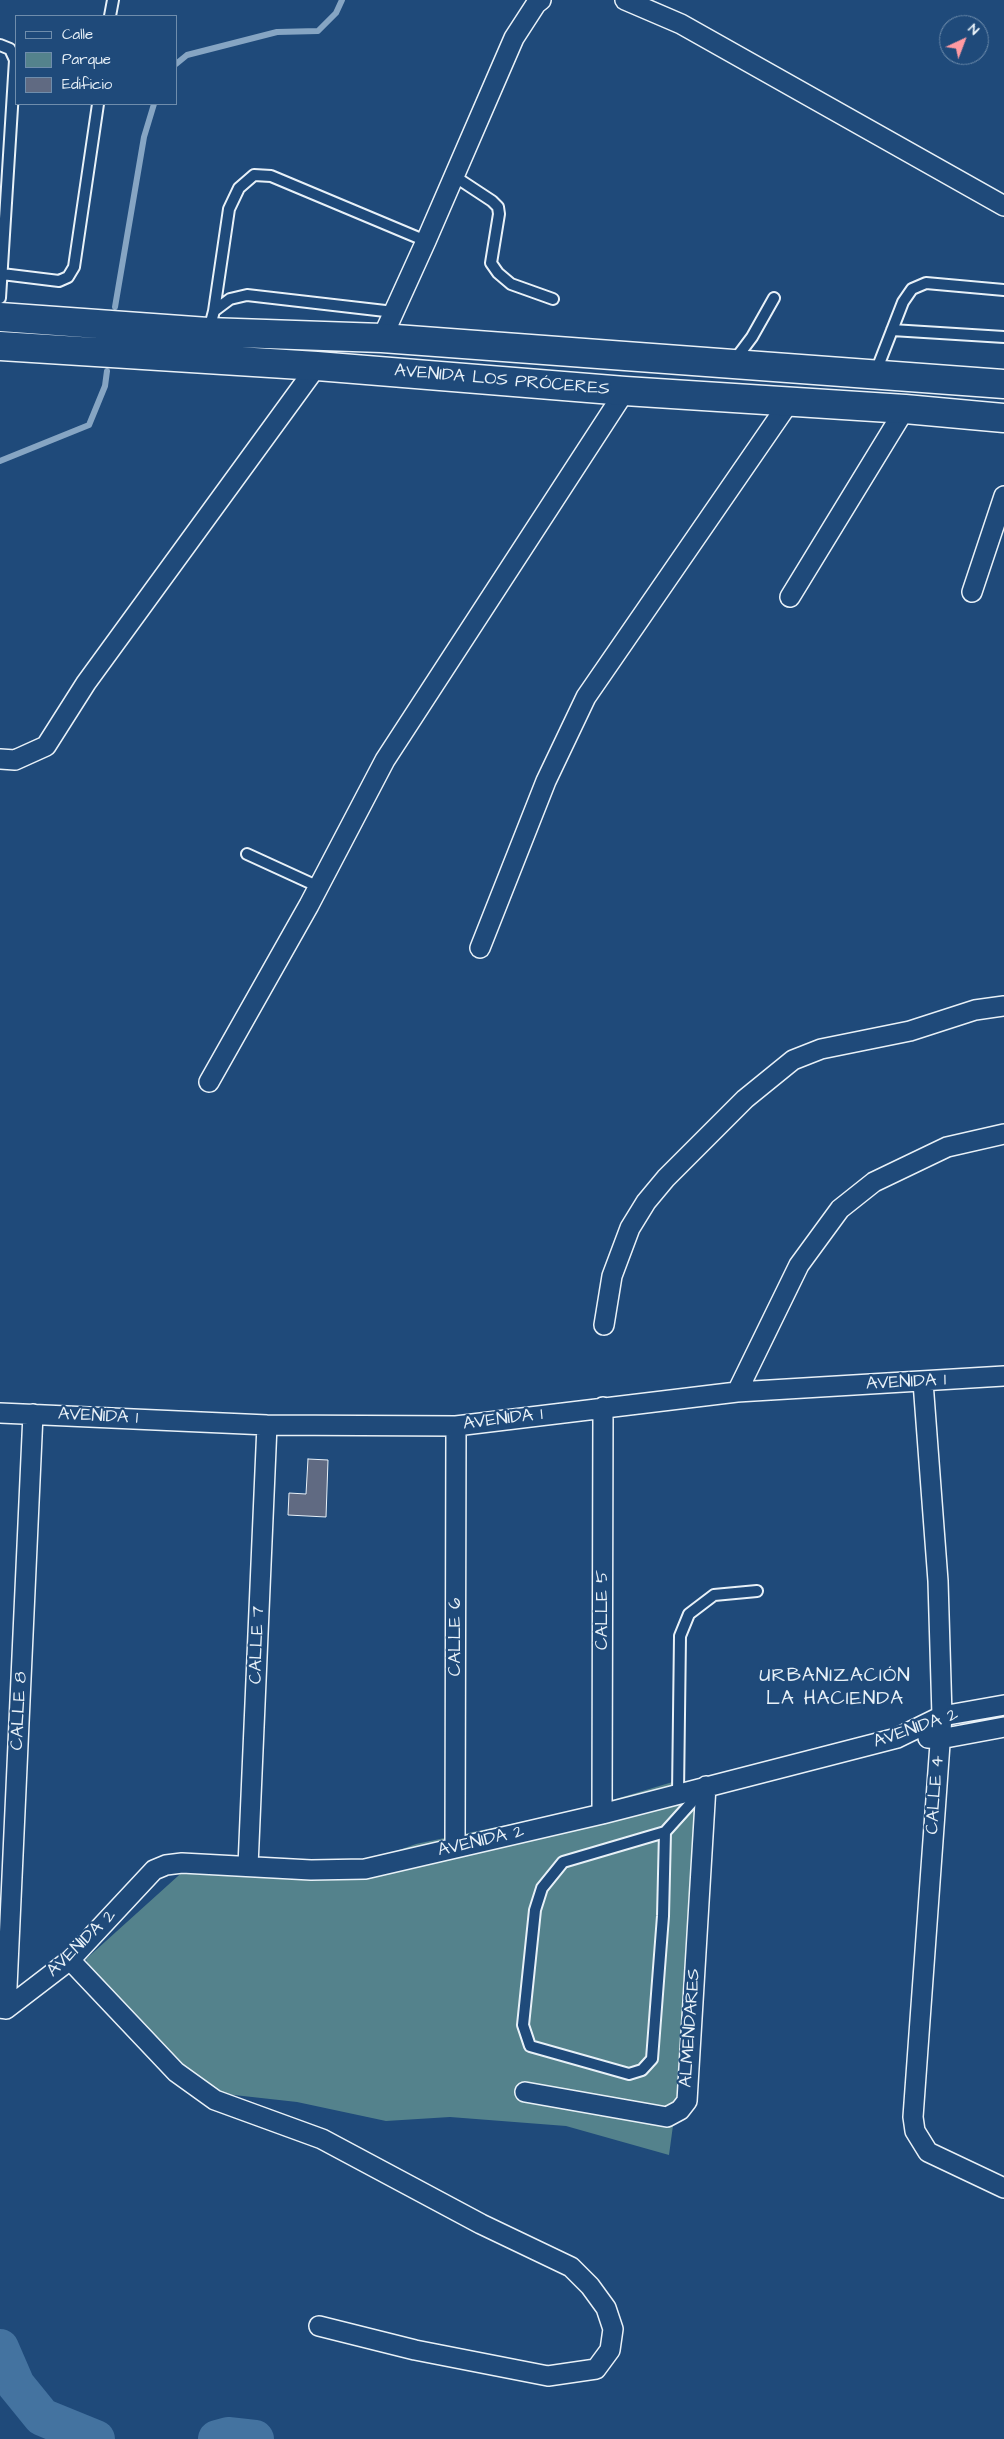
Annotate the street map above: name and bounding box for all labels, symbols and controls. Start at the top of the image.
legend [15,15,178,105]
north arrow [939,15,989,65]
text: N [964,19,984,40]
text: Calle [62,24,93,45]
text: Parque [62,49,111,70]
text: Edificio [62,74,112,95]
street label: AVENIDA LOS PRÓCERES [393,361,611,401]
street label: AVENIDA 1 [865,1370,947,1396]
street label: AVENIDA 1 [57,1404,139,1430]
street label: AVENIDA 1 [462,1404,544,1436]
street label: CALLE 5 [592,1570,614,1650]
street label: CALLE 6 [445,1598,467,1676]
street label: CALLE 7 [246,1606,270,1684]
district label: URBANIZACIÓN LA HACIENDA [758,1665,912,1712]
street label: CALLE 8 [7,1671,33,1751]
street label: AVENIDA 2 [871,1704,961,1754]
street label: CALLE 4 [922,1755,950,1835]
street label: AVENIDA 2 [436,1822,526,1862]
street label: AVENIDA 2 [43,1906,121,1982]
street label: ALMENDARES [676,1968,706,2088]

